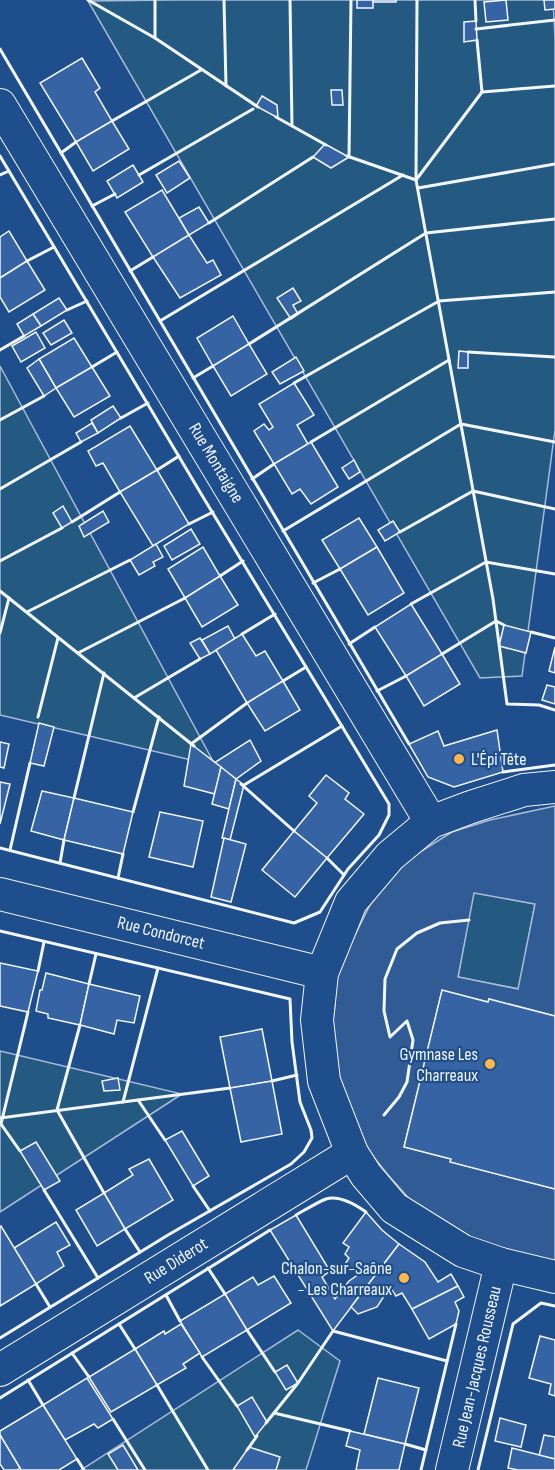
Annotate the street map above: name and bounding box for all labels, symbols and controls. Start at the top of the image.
street label: Rue Montaigne [184,419,248,507]
place label: L'Épi Tête [471,749,526,770]
marker: L'Épi Tête [452,752,466,766]
street label: Rue Condorcet [115,912,207,954]
place label: Gymnase Les Charreaux [399,1044,478,1086]
marker: Gymnase Les Charreaux [483,1057,497,1071]
street label: Rue Diderot [140,1233,212,1289]
place label: Chalon-sur-Saône - Les Charreaux [281,1258,392,1300]
marker: Chalon-sur-Saône - Les Charreaux [397,1271,411,1285]
street label: Rue Jean-Jacques Rousseau [448,1284,506,1450]

